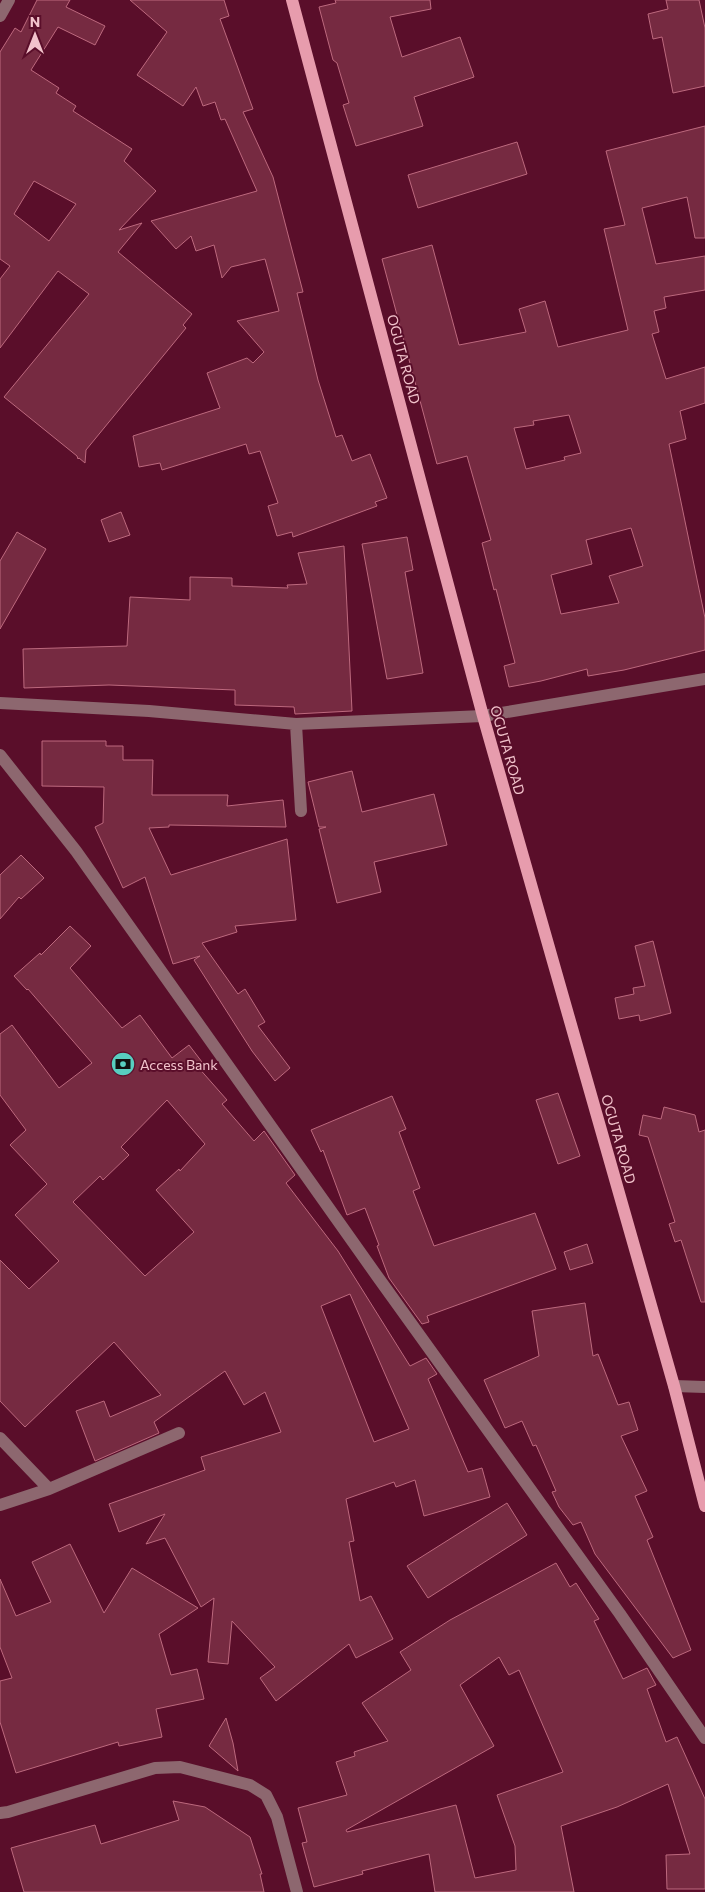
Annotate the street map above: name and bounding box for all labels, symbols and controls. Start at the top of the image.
north arrow [10,10,60,60]
text: N [30,13,40,30]
street label: OGUTA ROAD [384,312,424,406]
street label: OGUTA ROAD [487,703,529,797]
bank icon: Access Bank [110,1051,136,1077]
place label: Access Bank [140,1056,218,1073]
street label: OGUTA ROAD [598,1092,640,1186]

